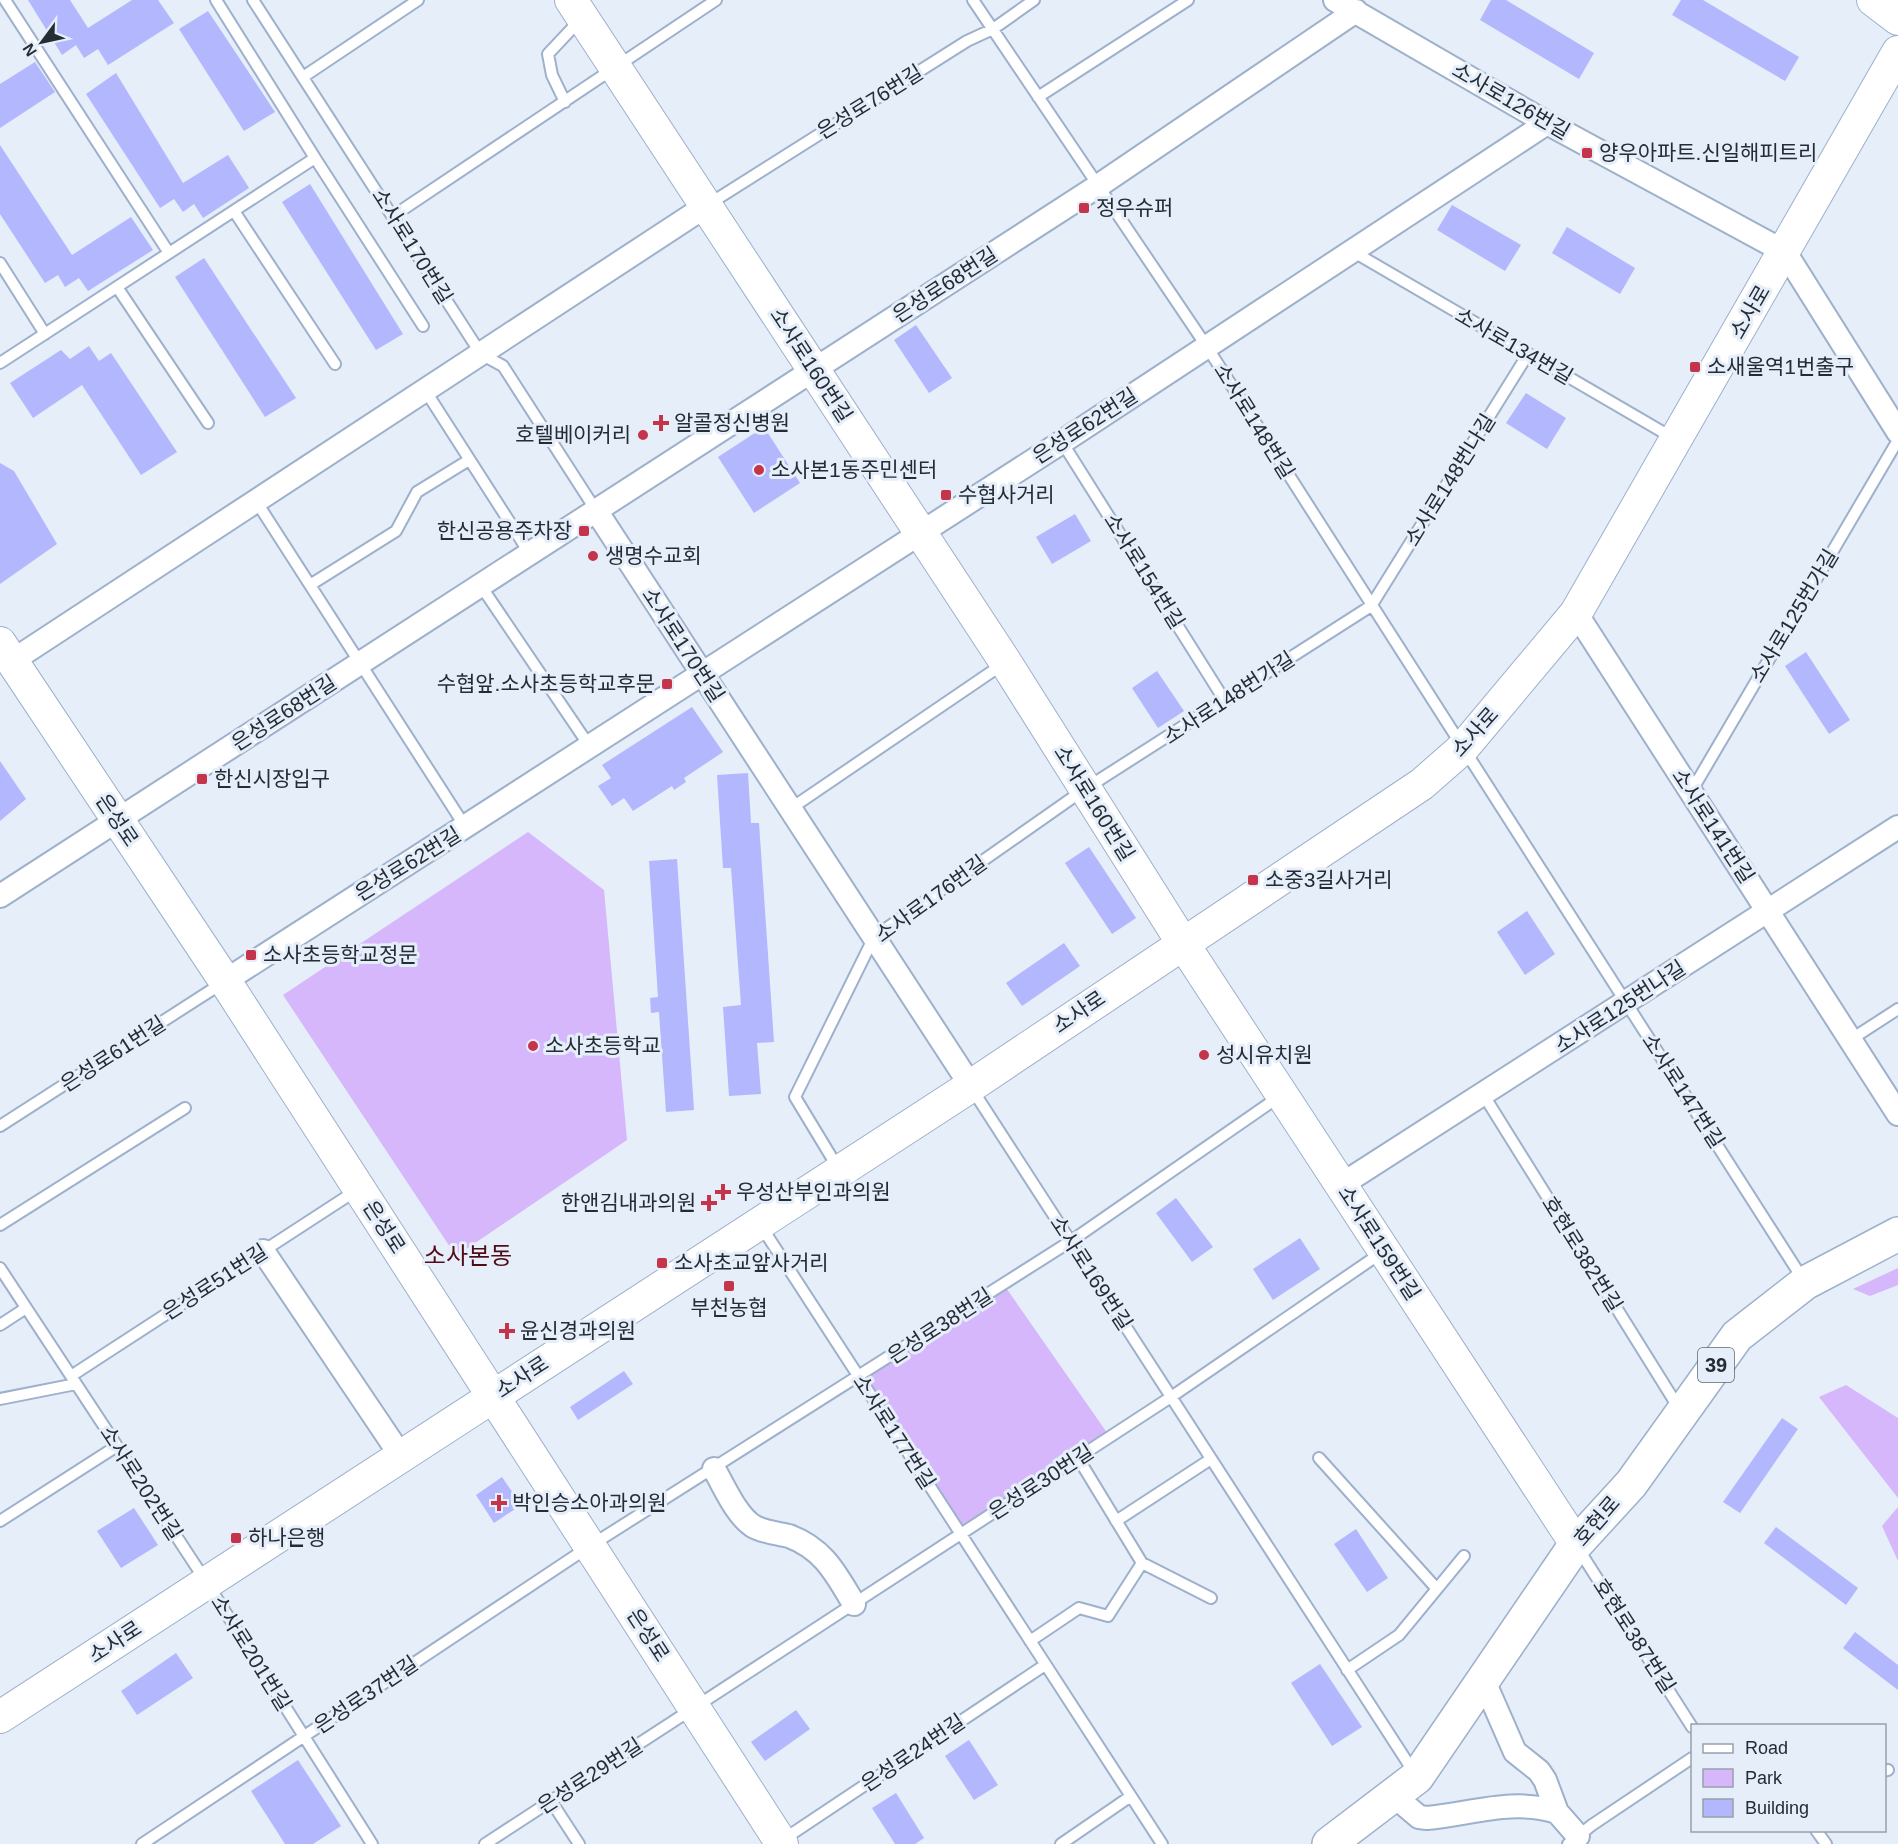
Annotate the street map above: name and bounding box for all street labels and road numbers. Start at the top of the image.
street label: 소사로126번길 [1448,58,1574,143]
street label: 은성로76번길 [813,60,927,143]
street label: 소사로170번길 [368,184,457,308]
street label: 은성로68번길 [888,242,1001,327]
street label: 소사로 [1725,281,1774,343]
street label: 소사로160번길 [766,303,857,426]
street label: 소사로134번길 [1451,303,1577,388]
street label: 소사로148번길 [1210,359,1299,483]
street label: 은성로62번길 [1028,383,1141,468]
street label: 소사로148번나길 [1400,410,1499,550]
street label: 소사로154번길 [1100,509,1189,633]
street label: 소사로125번가길 [1745,545,1842,686]
street label: 소사로170번길 [638,583,729,706]
street label: 소사로148번가길 [1159,647,1298,748]
street label: 은성로68번길 [227,670,340,755]
street label: 소사로 [1447,702,1503,761]
street label: 소사로160번길 [1050,741,1139,865]
street label: 소사로141번길 [1668,764,1759,887]
street label: 은성로 [92,789,143,850]
street label: 은성로62번길 [351,822,465,905]
street label: 소사로176번길 [871,851,991,947]
street label: 소사로125번나길 [1550,956,1689,1057]
street label: 소사로 [1048,986,1109,1037]
street label: 은성로61번길 [56,1011,169,1096]
street label: 소사로147번길 [1638,1029,1729,1152]
street label: 소사로159번길 [1334,1181,1425,1304]
street label: 호현로382번길 [1538,1192,1627,1316]
street label: 은성로 [359,1196,410,1257]
street label: 소사로169번길 [1046,1211,1137,1334]
street label: 은성로51번길 [158,1239,271,1324]
street label: 은성로38번길 [883,1283,996,1368]
road number: 39 [1698,1348,1734,1382]
street label: 소사로 [491,1351,552,1402]
street label: 소사로177번길 [849,1370,940,1493]
street label: 소사로202번길 [96,1421,187,1544]
street label: 은성로30번길 [984,1439,1097,1524]
street label: 호현로 [1569,1491,1624,1550]
street label: 호현로387번길 [1589,1574,1680,1697]
street label: 소사로201번길 [207,1591,296,1715]
street label: 은성로 [623,1604,674,1665]
street label: 소사로 [84,1616,145,1667]
street label: 은성로37번길 [310,1652,422,1738]
street label: 은성로24번길 [857,1710,969,1796]
street label: 은성로29번길 [533,1733,646,1818]

